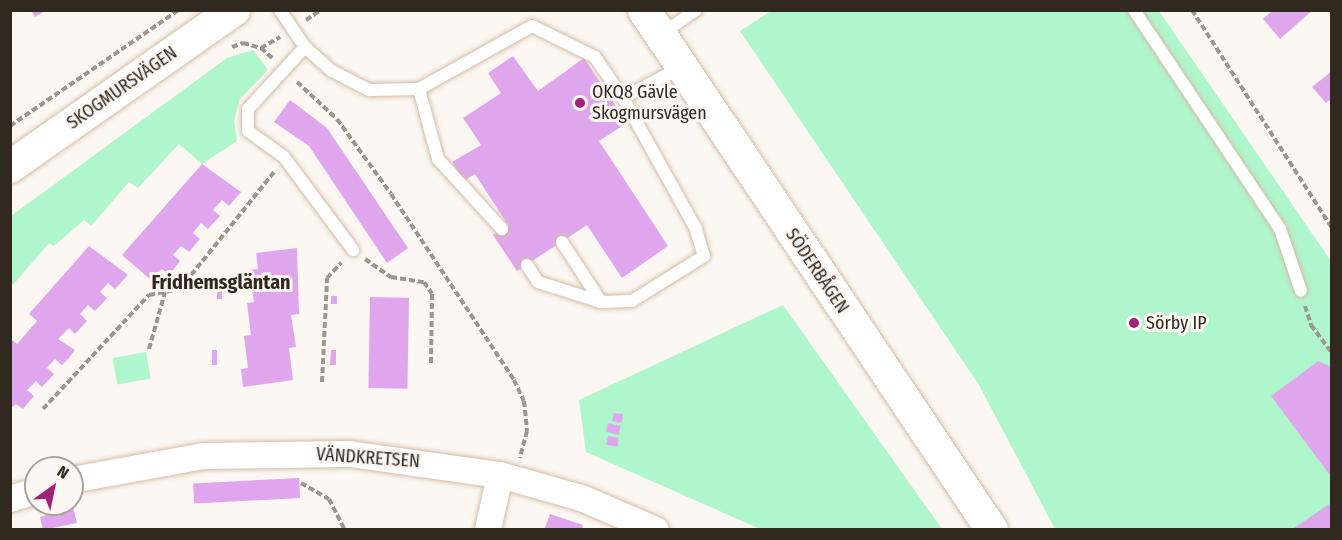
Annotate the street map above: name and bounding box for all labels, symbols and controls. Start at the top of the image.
street label: SKOGMURSVÄGEN [63,42,181,134]
place label: OKQ8 Gävle Skogmursvägen [592,82,707,124]
marker: OKQ8 Gävle Skogmursvägen [573,96,587,110]
street label: SÖDERBÅGEN [781,224,853,318]
district label: Fridhemsgläntan [151,270,291,294]
place label: Sörby IP [1146,312,1207,334]
marker: Sörby IP [1127,316,1141,330]
street label: VÄNDKRETSEN [315,444,421,472]
north arrow [24,456,84,516]
text: N [54,462,72,483]

